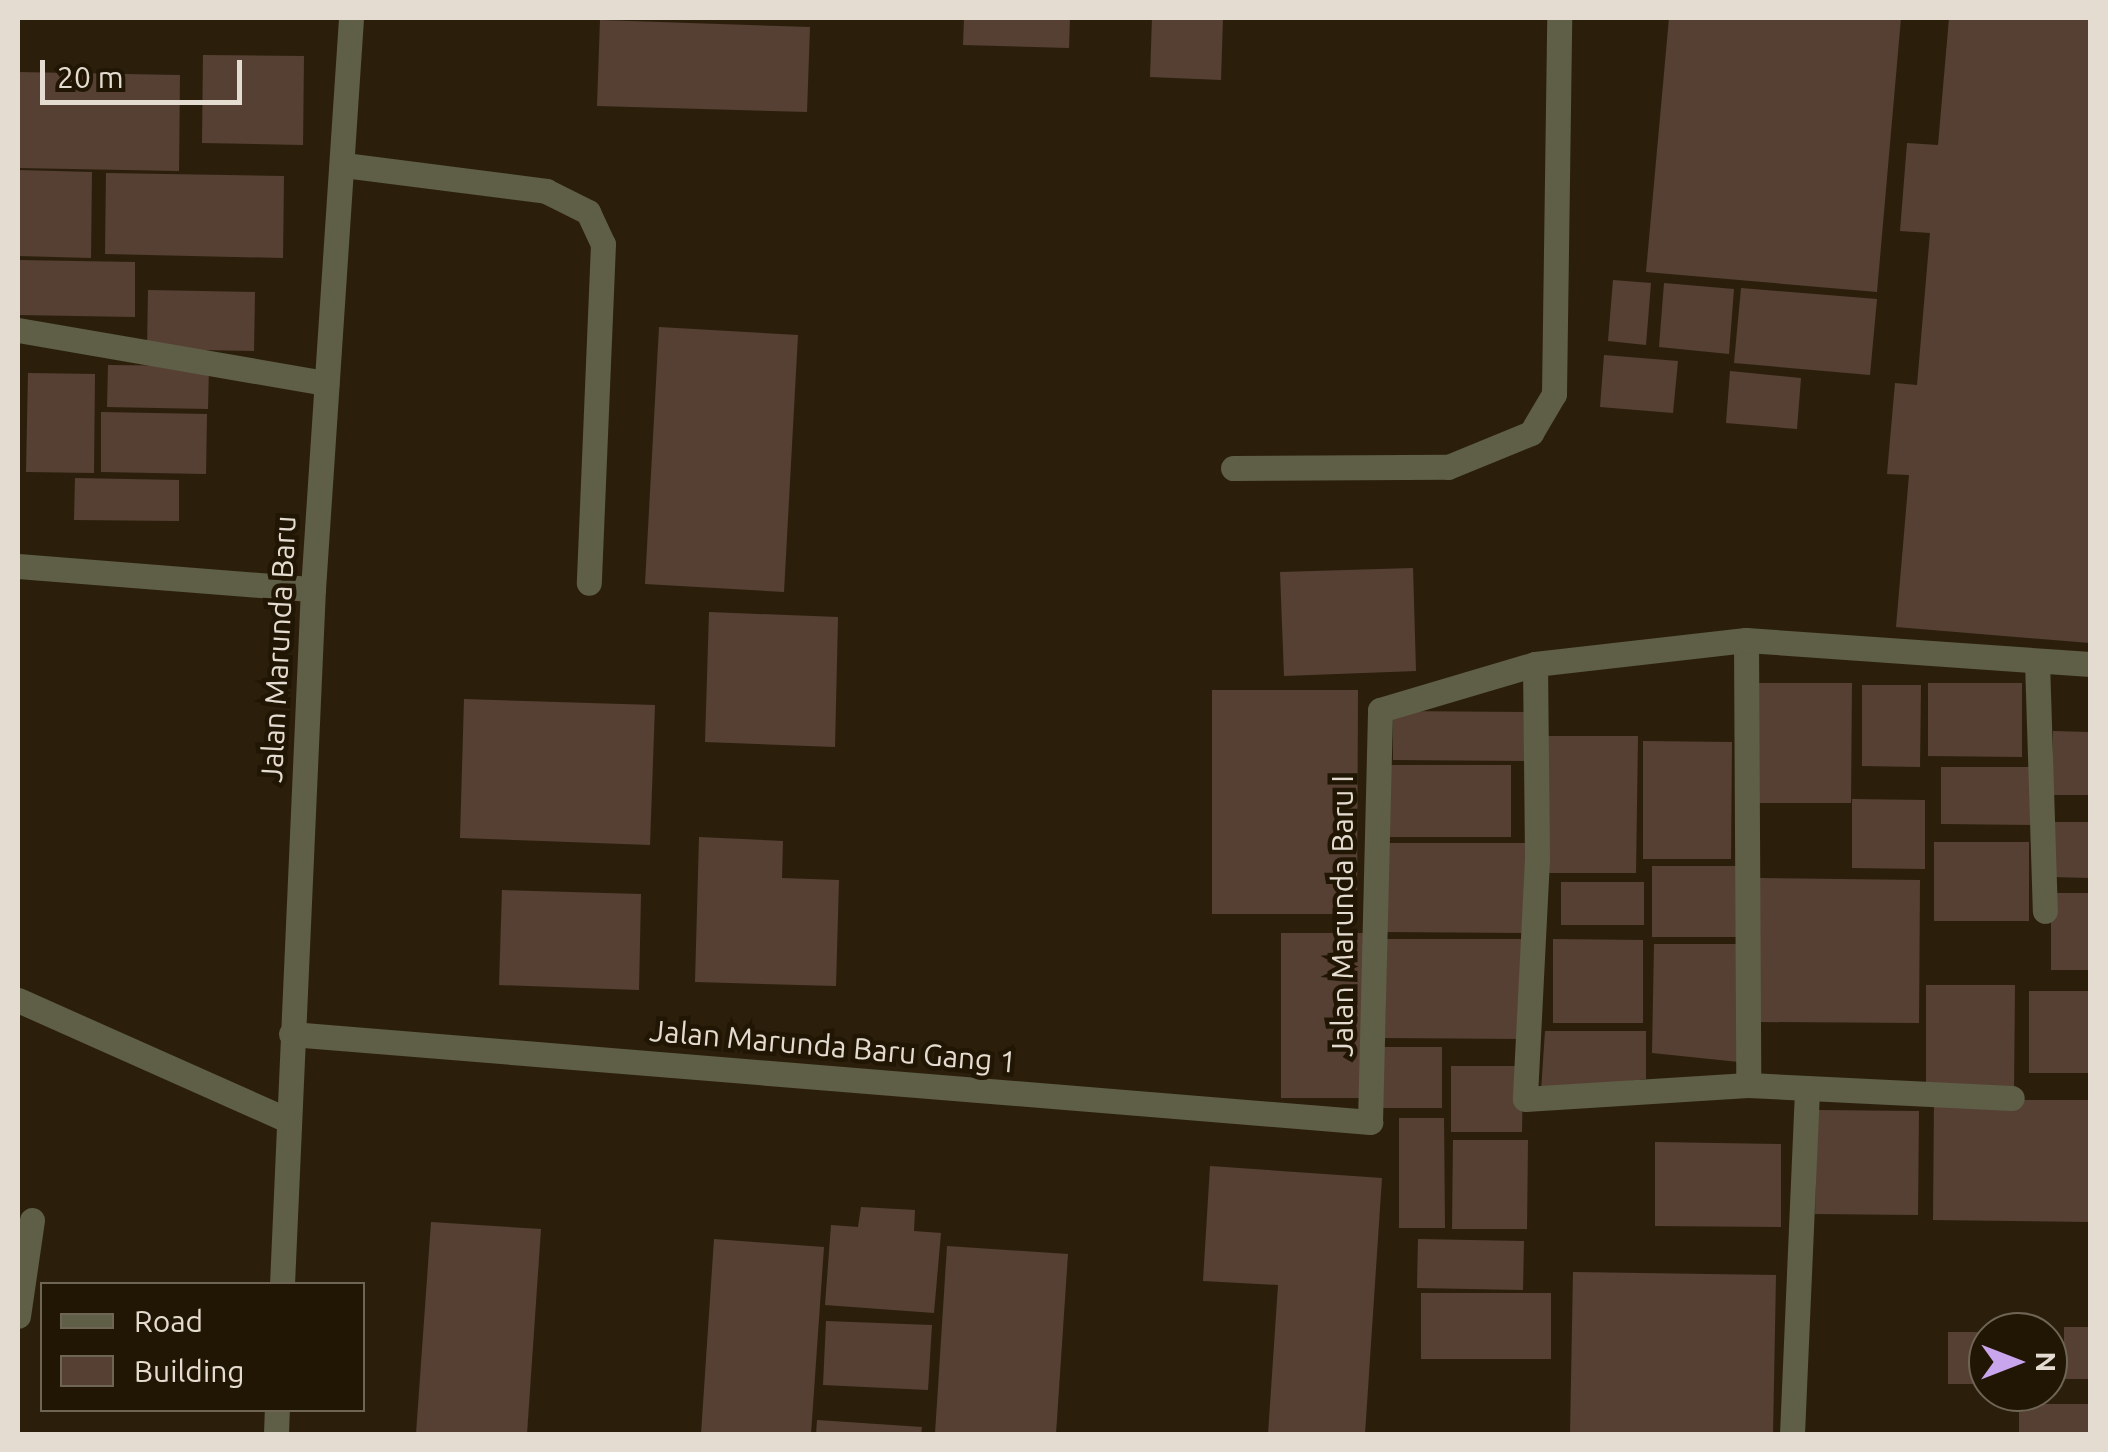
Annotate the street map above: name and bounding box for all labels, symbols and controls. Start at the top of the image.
scale bar [45,40,248,102]
text: 20 m [57,60,124,94]
street label: Jalan Marunda Baru [253,515,303,783]
street label: Jalan Marunda Baru I [1324,775,1360,1057]
street label: Jalan Marunda Baru Gang 1 [648,1012,1018,1080]
legend [40,1282,365,1412]
text: Road [134,1304,203,1338]
north arrow [1968,1312,2068,1412]
text: N [2031,1352,2062,1372]
text: Building [134,1354,245,1388]

